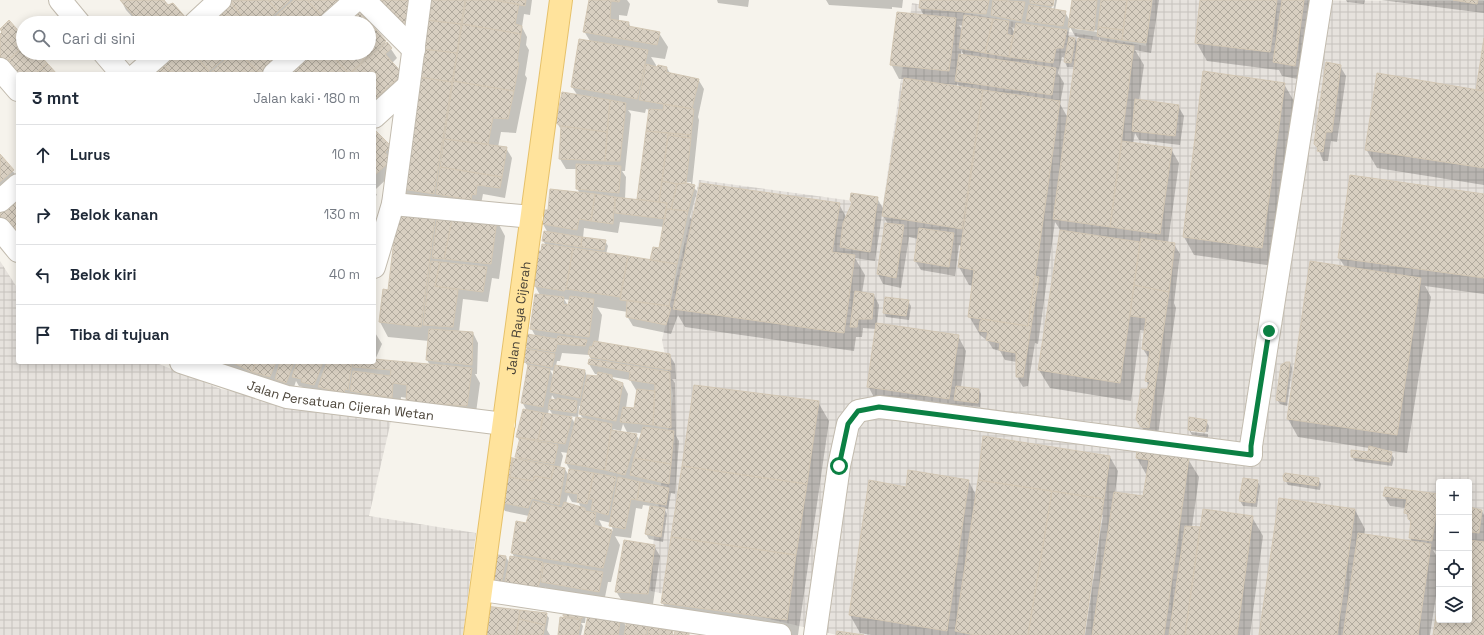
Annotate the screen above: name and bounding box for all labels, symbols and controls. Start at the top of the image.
search box [16,16,376,60]
icon: search [30,27,52,49]
text: Cari di sini [62,29,135,48]
text: 3 mnt [32,87,79,109]
text: Jalan kaki · 180 m [253,90,360,107]
icon: ahead [32,144,54,166]
text: Lurus [70,145,110,164]
text: 10 m [332,146,360,163]
icon: right [32,204,54,226]
text: Belok kanan [70,205,158,224]
text: 130 m [324,206,360,223]
street label: Jalan Raya Cijerah [502,260,534,375]
icon: left [32,264,54,286]
text: Belok kiri [70,265,136,284]
text: 40 m [329,266,360,283]
route end [1260,322,1278,340]
icon: arrive [32,324,54,346]
text: Tiba di tujuan [70,325,169,344]
street label: Jalan Persatuan Cijerah Wetan [245,376,435,424]
route start [830,457,848,475]
map controls [1436,479,1472,623]
button: + [1436,479,1472,515]
button: − [1436,515,1472,551]
button: locate [1436,551,1472,587]
button: layers [1436,587,1472,623]

